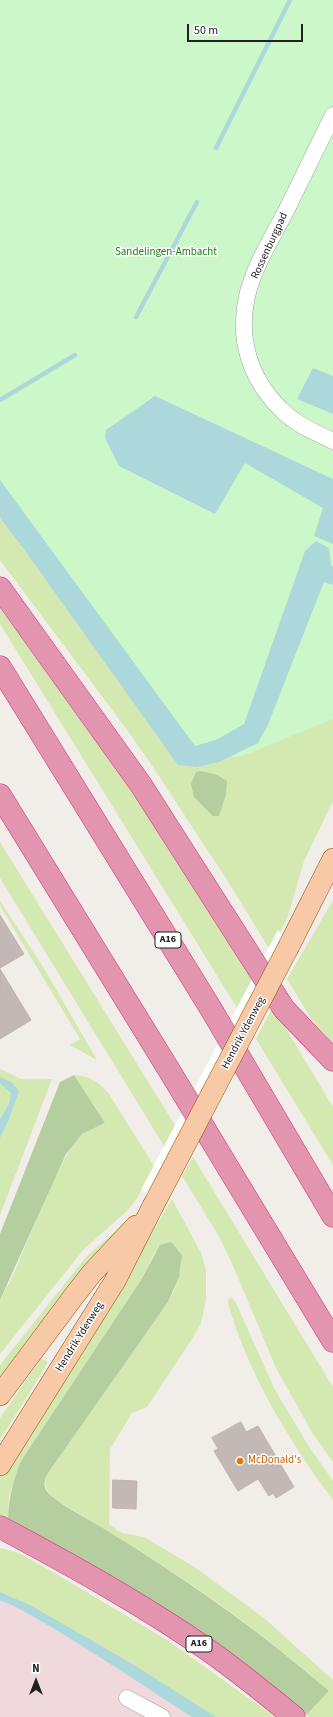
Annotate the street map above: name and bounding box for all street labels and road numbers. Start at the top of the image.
street label: Rossenburgpad [249,211,291,281]
road number: A16 [155,932,181,948]
street label: Hendrik Ydenweg [219,995,269,1071]
street label: Hendrik Ydenweg [53,1300,107,1374]
road number: A16 [186,1636,212,1652]

